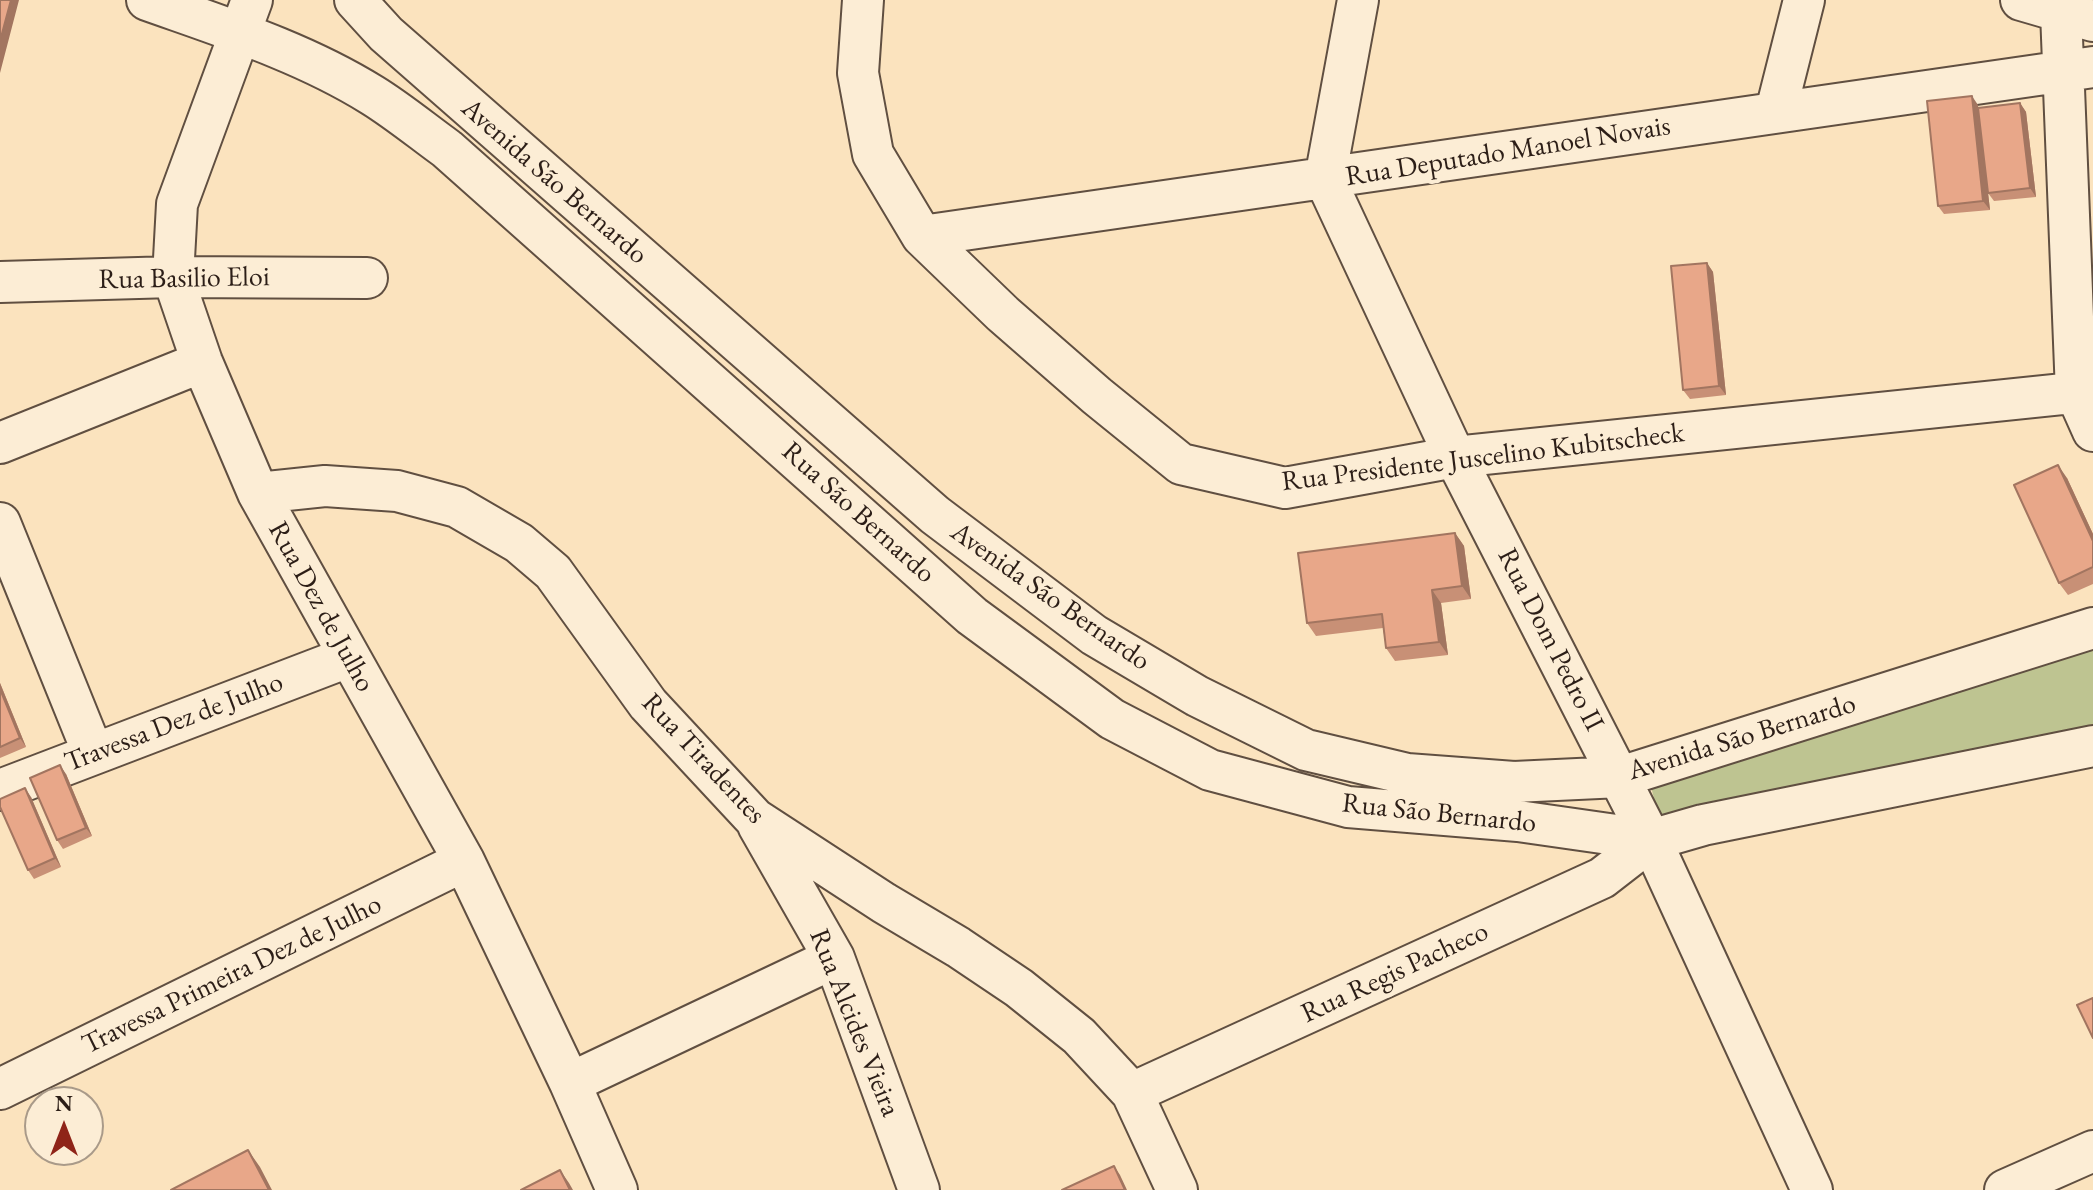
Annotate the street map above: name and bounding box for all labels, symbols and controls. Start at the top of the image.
street label: Avenida São Bernardo [454,92,654,272]
street label: Rua Deputado Manoel Novais [1343,110,1673,194]
street label: Rua Basilio Eloi [98,261,270,297]
street label: Rua Presidente Juscelino Kubitscheck [1280,417,1686,499]
street label: Rua São Bernardo [774,435,942,591]
street label: Rua Dez de Julho [260,516,382,698]
street label: Avenida São Bernardo [944,516,1156,678]
street label: Rua Dom Pedro II [1490,543,1610,737]
street label: Travessa Dez de Julho [60,666,288,780]
street label: Rua Tiradentes [634,687,772,831]
street label: Avenida São Bernardo [1624,687,1860,789]
street label: Rua São Bernardo [1340,787,1538,841]
street label: Travessa Primeira Dez de Julho [77,888,387,1062]
street label: Rua Regis Pacheco [1296,915,1494,1031]
street label: Rua Alcides Vieira [801,924,907,1122]
north arrow [24,1086,104,1166]
text: N [55,1089,73,1118]

